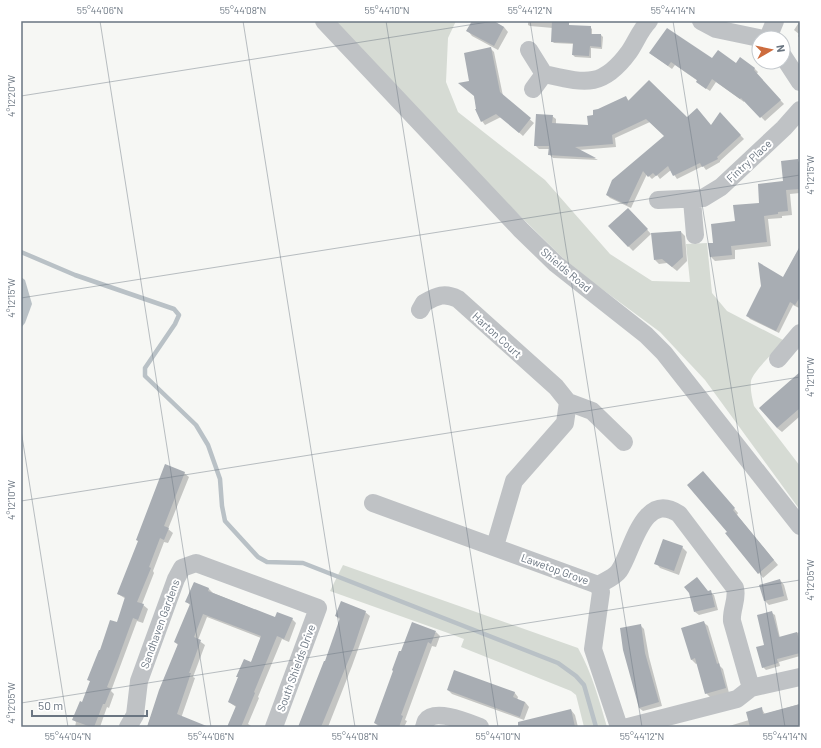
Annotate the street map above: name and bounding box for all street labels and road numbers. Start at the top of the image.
street label: Fintry Place [723,136,774,185]
street label: Shields Road [539,245,594,294]
street label: Harton Court [470,309,525,360]
street label: Lawetop Grove [520,550,591,587]
street label: Sandhaven Gardens [137,578,182,670]
street label: South Shields Drive [274,622,317,713]

